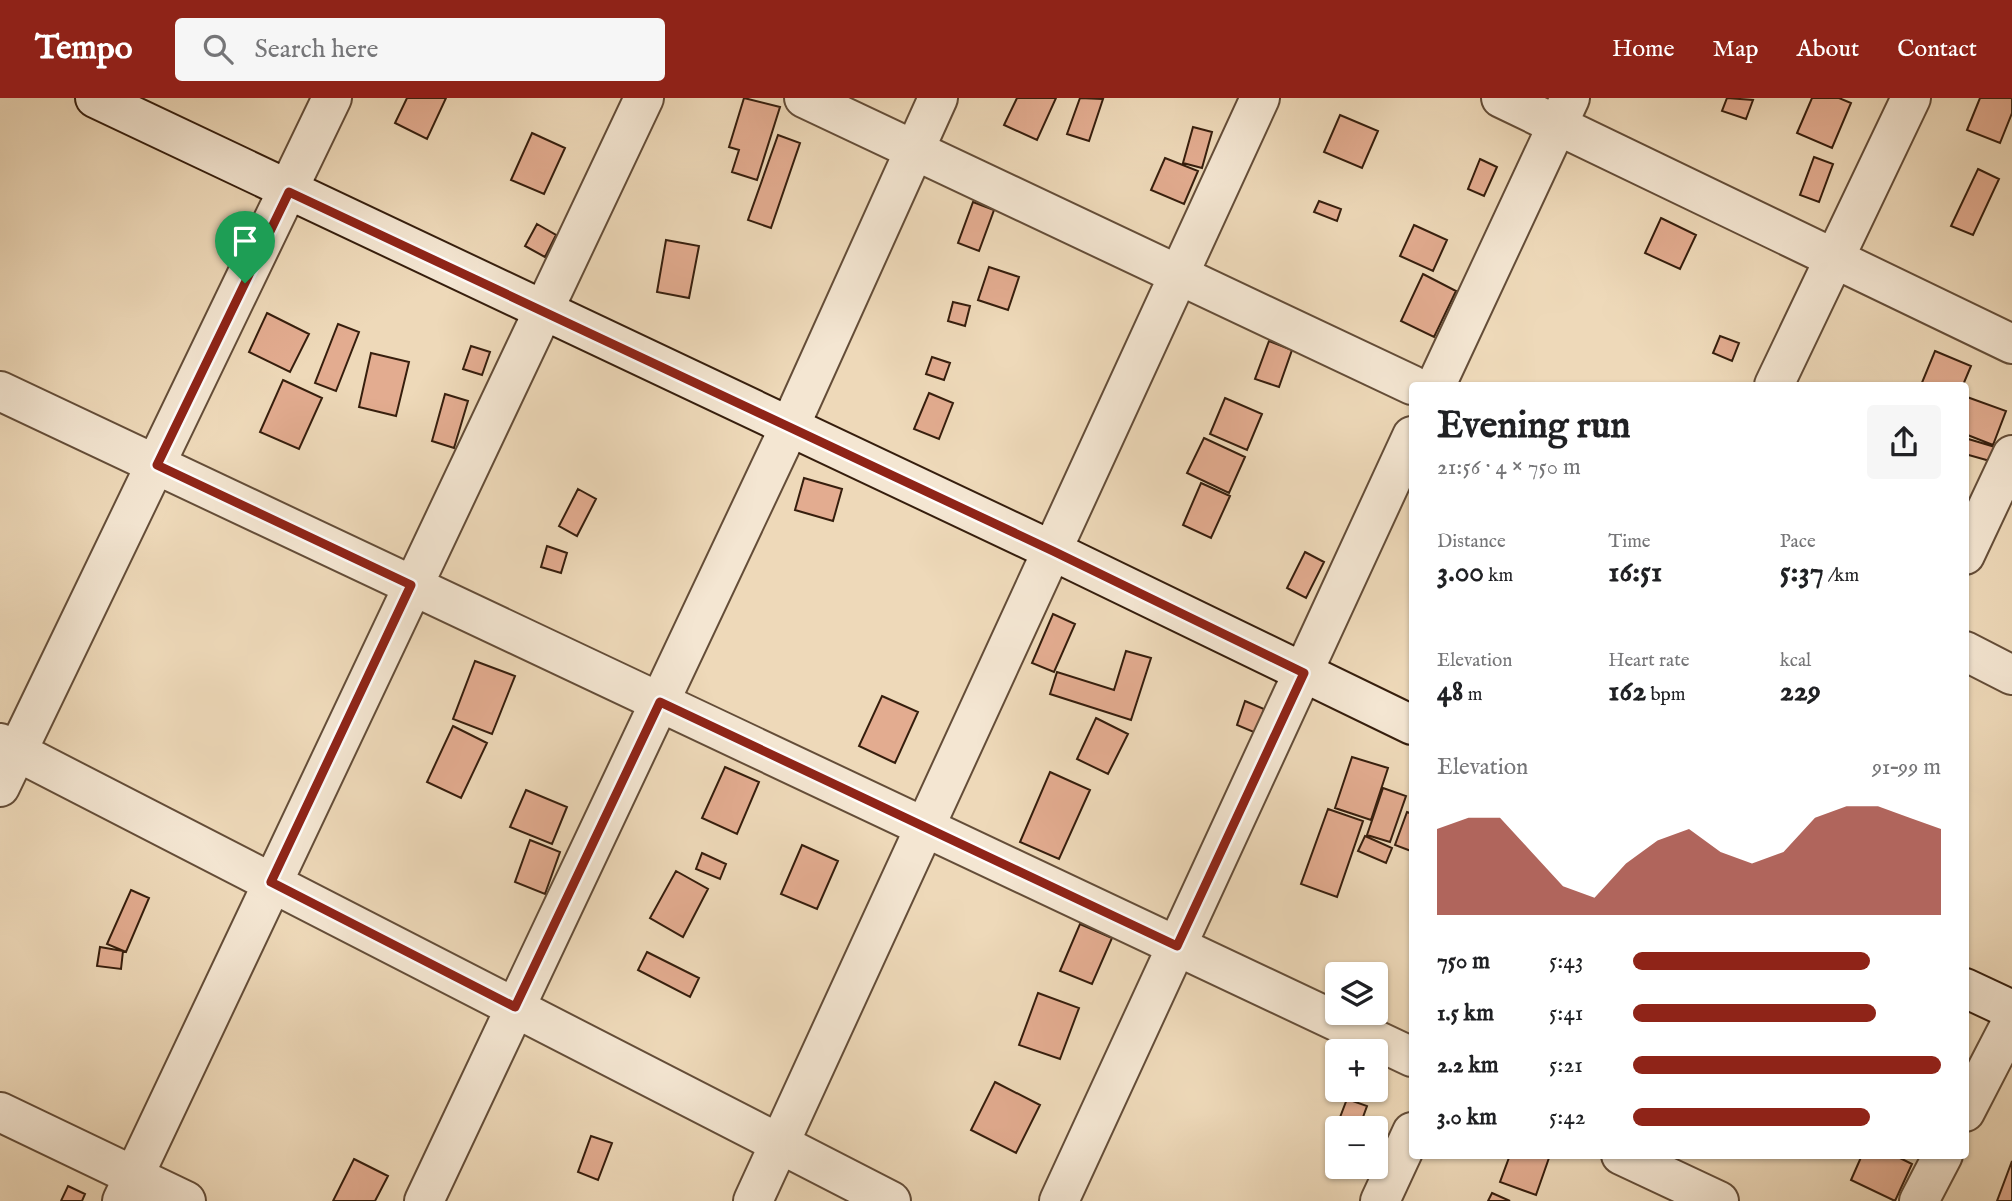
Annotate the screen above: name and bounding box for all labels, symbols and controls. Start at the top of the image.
search box [175,18,665,81]
text: Tempo [35,28,133,70]
icon: search [199,30,237,68]
text: Search here [255,33,378,66]
text: Home [1612,34,1675,65]
text: Map [1713,34,1759,65]
text: About [1797,34,1859,65]
text: Contact [1897,34,1977,65]
pin [215,211,275,283]
icon: arrive [226,222,264,260]
text: Evening run [1437,403,1631,451]
button: share [1867,405,1941,479]
text: 21:56 · 4 × 750 m [1437,453,1581,482]
text: Distance [1437,530,1506,554]
text: Time [1608,530,1651,554]
text: Pace [1780,530,1816,554]
text: 3.00 [1437,554,1484,592]
text: 16:51 [1608,554,1662,592]
text: 5:37 [1780,554,1824,592]
text: km [1484,564,1513,588]
text: /km [1824,564,1859,588]
text: Elevation [1437,649,1512,673]
text: Heart rate [1608,649,1689,673]
text: kcal [1780,649,1811,673]
text: 48 [1437,673,1463,711]
text: 162 [1608,673,1646,711]
text: 229 [1780,673,1821,711]
text: m [1463,683,1482,707]
text: bpm [1646,683,1685,707]
text: Elevation [1437,753,1528,782]
text: 91–99 m [1872,753,1941,782]
text: 750 m [1437,947,1490,976]
text: 5:43 [1549,947,1583,976]
map controls [1325,962,1388,1179]
button: layers [1325,962,1388,1025]
text: 1.5 km [1437,999,1494,1028]
text: 5:41 [1549,999,1583,1028]
button: + [1325,1039,1388,1102]
text: 2.2 km [1437,1051,1499,1080]
text: 5:21 [1549,1051,1583,1080]
text: 3.0 km [1437,1103,1497,1132]
text: 5:42 [1549,1103,1585,1132]
button: − [1325,1116,1388,1179]

